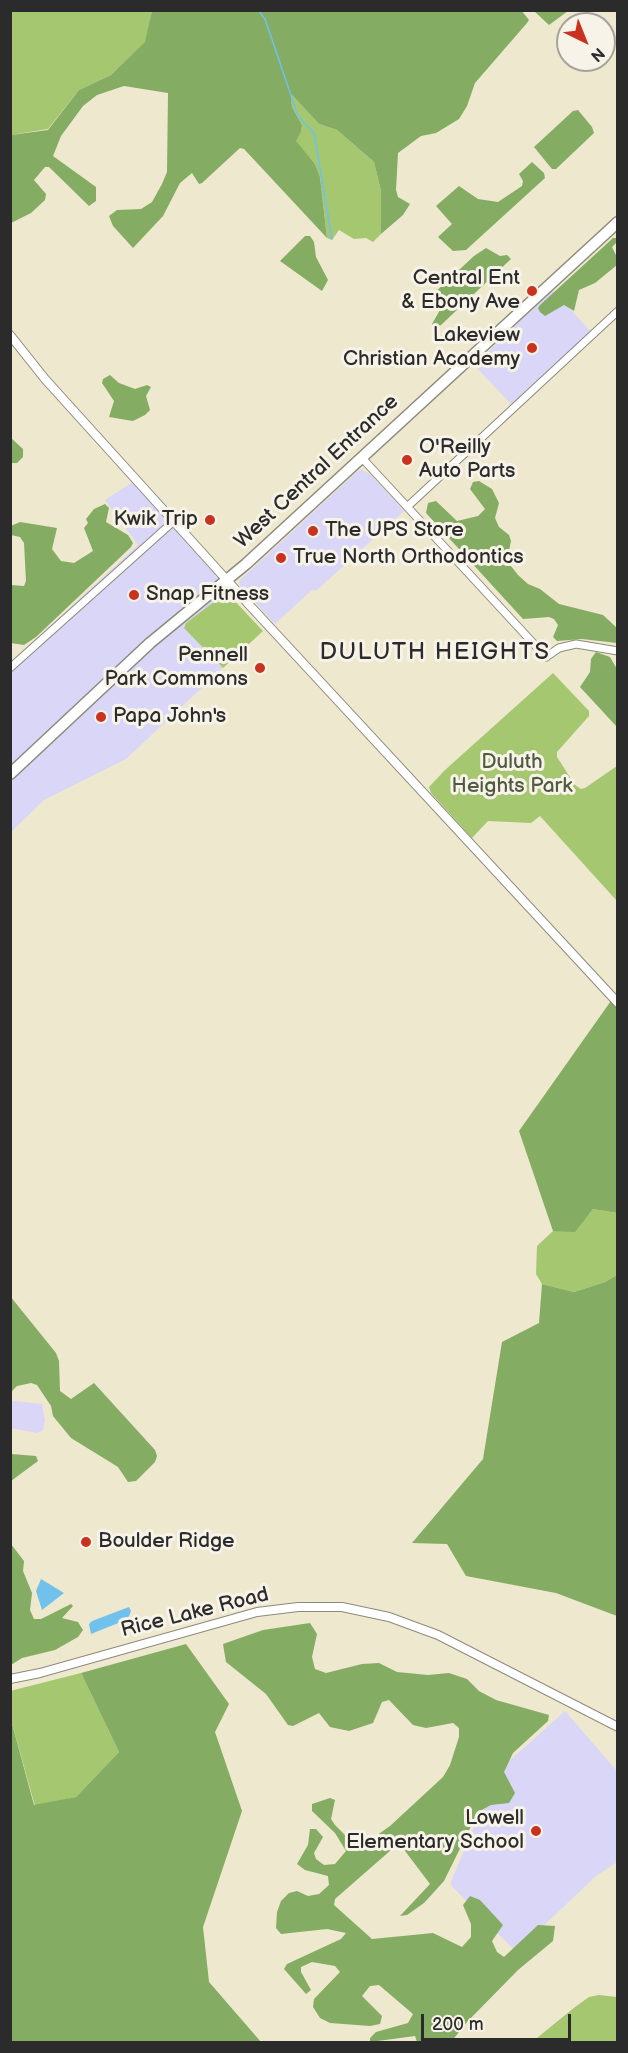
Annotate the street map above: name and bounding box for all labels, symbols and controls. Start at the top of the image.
north arrow [556,12,616,72]
text: N [586,43,608,65]
place label: Central Ent & Ebony Ave [401,266,520,316]
marker: Central Ent & Ebony Ave [525,284,539,298]
place label: Lakeview Christian Academy [343,323,520,373]
marker: Lakeview Christian Academy [525,341,539,355]
street label: West Central Entrance [230,390,404,554]
place label: O'Reilly Auto Parts [419,435,515,485]
marker: O'Reilly Auto Parts [400,453,414,467]
place label: Kwik Trip [114,507,198,533]
marker: Kwik Trip [203,513,217,527]
place label: The UPS Store [325,518,464,544]
marker: The UPS Store [306,524,320,538]
place label: True North Orthodontics [293,545,524,571]
marker: True North Orthodontics [274,551,288,565]
place label: Snap Fitness [146,582,269,608]
marker: Snap Fitness [127,588,141,602]
district label: DULUTH HEIGHTS [319,639,551,667]
place label: Pennell Park Commons [104,643,248,693]
marker: Pennell Park Commons [253,661,267,675]
place label: Papa John's [113,704,226,730]
marker: Papa John's [94,710,108,724]
park label: Duluth Heights Park [452,750,572,800]
place label: Boulder Ridge [98,1529,235,1555]
marker: Boulder Ridge [79,1535,93,1549]
street label: Rice Lake Road [119,1582,271,1644]
place label: Lowell Elementary School [346,1806,524,1856]
marker: Lowell Elementary School [529,1824,543,1838]
scale bar [424,2002,574,2040]
text: 200 m [432,2014,484,2035]

